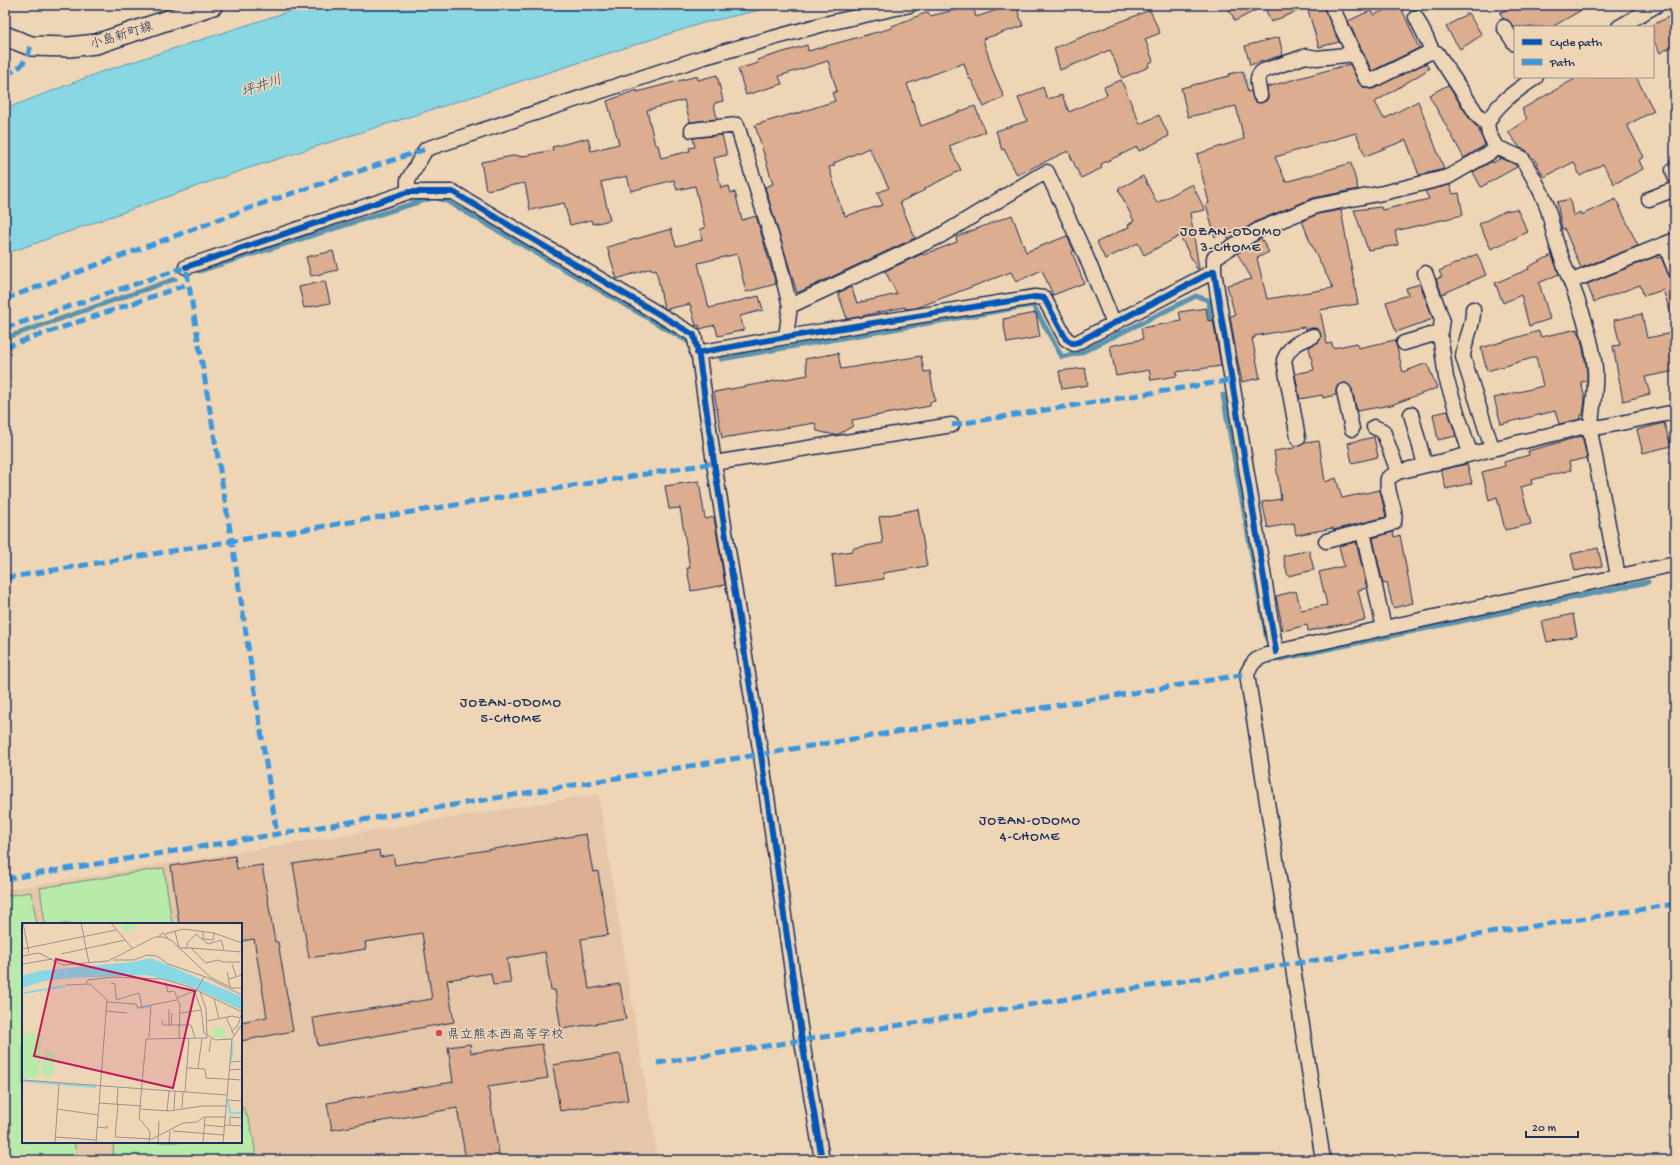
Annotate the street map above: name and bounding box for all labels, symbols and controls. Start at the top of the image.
street label: 小島新町線 [88,19,156,53]
legend [1514,26,1654,78]
text: Cycle path [1550,37,1603,51]
text: Path [1549,57,1575,71]
water label: 坪井川 [239,72,284,102]
district label: JOZAN-ODOMO 3-CHOME [1180,224,1282,257]
district label: JOZAN-ODOMO 5-CHOME [460,695,562,728]
district label: JOZAN-ODOMO 4-CHOME [979,813,1081,846]
inset map [22,923,242,1143]
place label: 県立熊本西高等学校 [447,1027,564,1043]
marker: 県立熊本西高等学校 [434,1028,444,1038]
scale bar [1526,1113,1578,1139]
text: 20 m [1532,1122,1557,1136]

